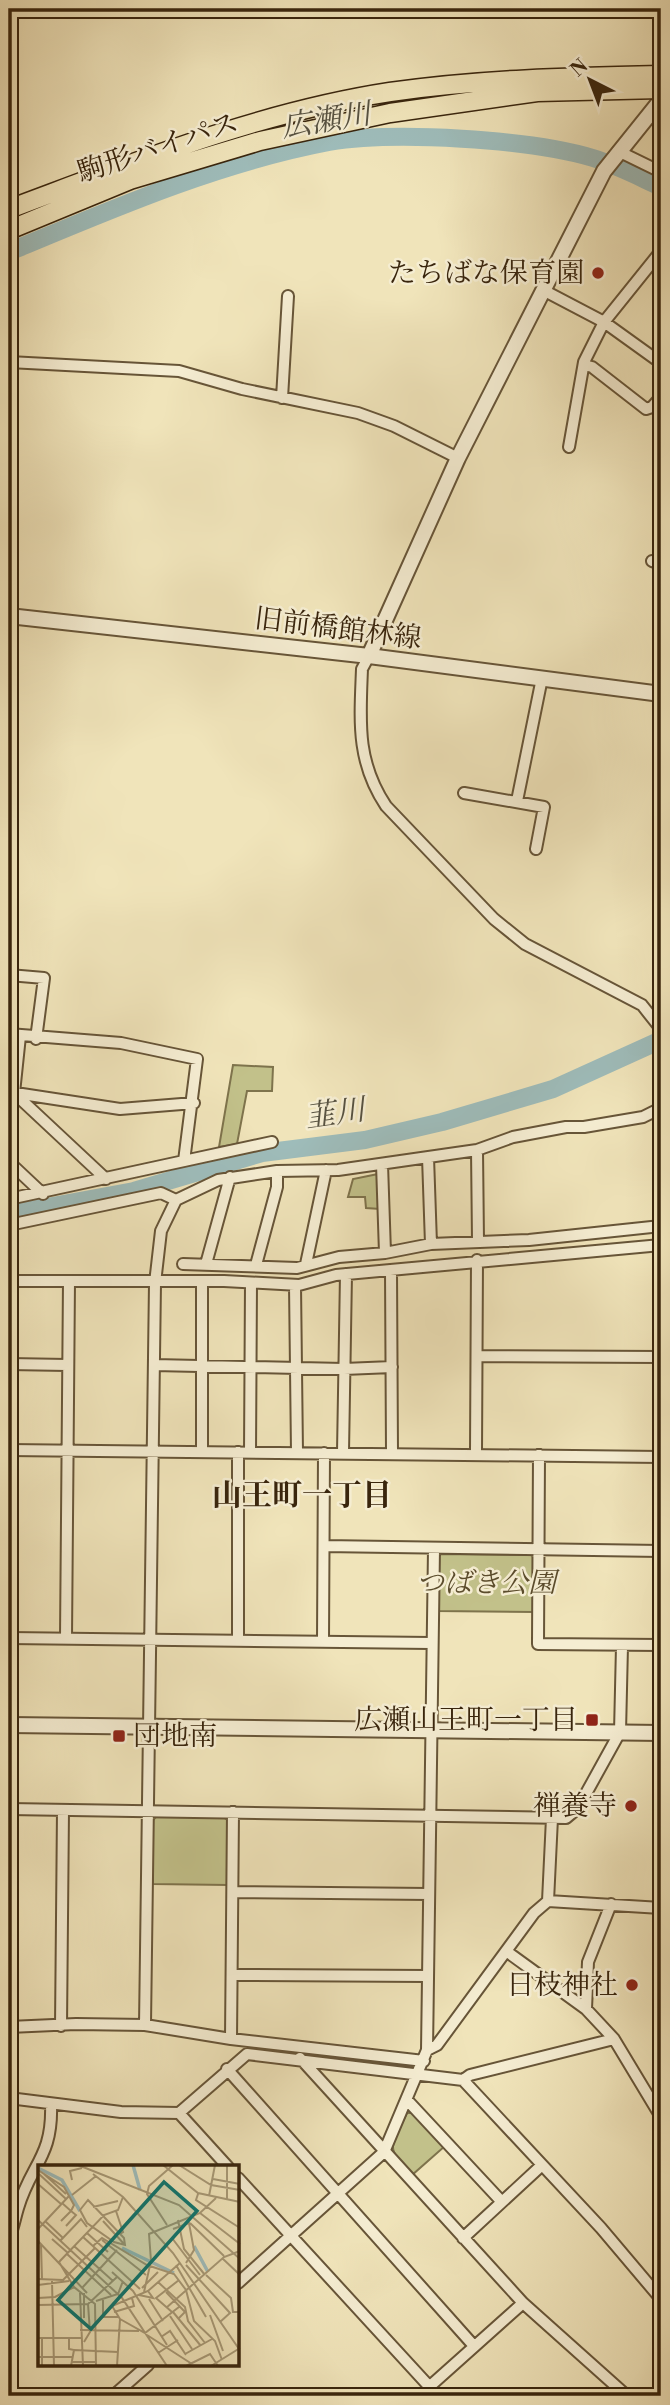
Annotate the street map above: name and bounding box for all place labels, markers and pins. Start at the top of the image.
place label: たちばな保育園 [388,256,584,291]
marker: たちばな保育園 [590,265,606,281]
place label: 広瀬山王町一丁目 [354,1703,578,1738]
marker: 広瀬山王町一丁目 [584,1712,600,1728]
place label: 団地南 [133,1719,217,1754]
marker: 団地南 [111,1728,127,1744]
place label: 禅養寺 [533,1789,617,1824]
marker: 禅養寺 [623,1798,639,1814]
place label: 日枝神社 [506,1968,618,2003]
marker: 日枝神社 [624,1977,640,1993]

